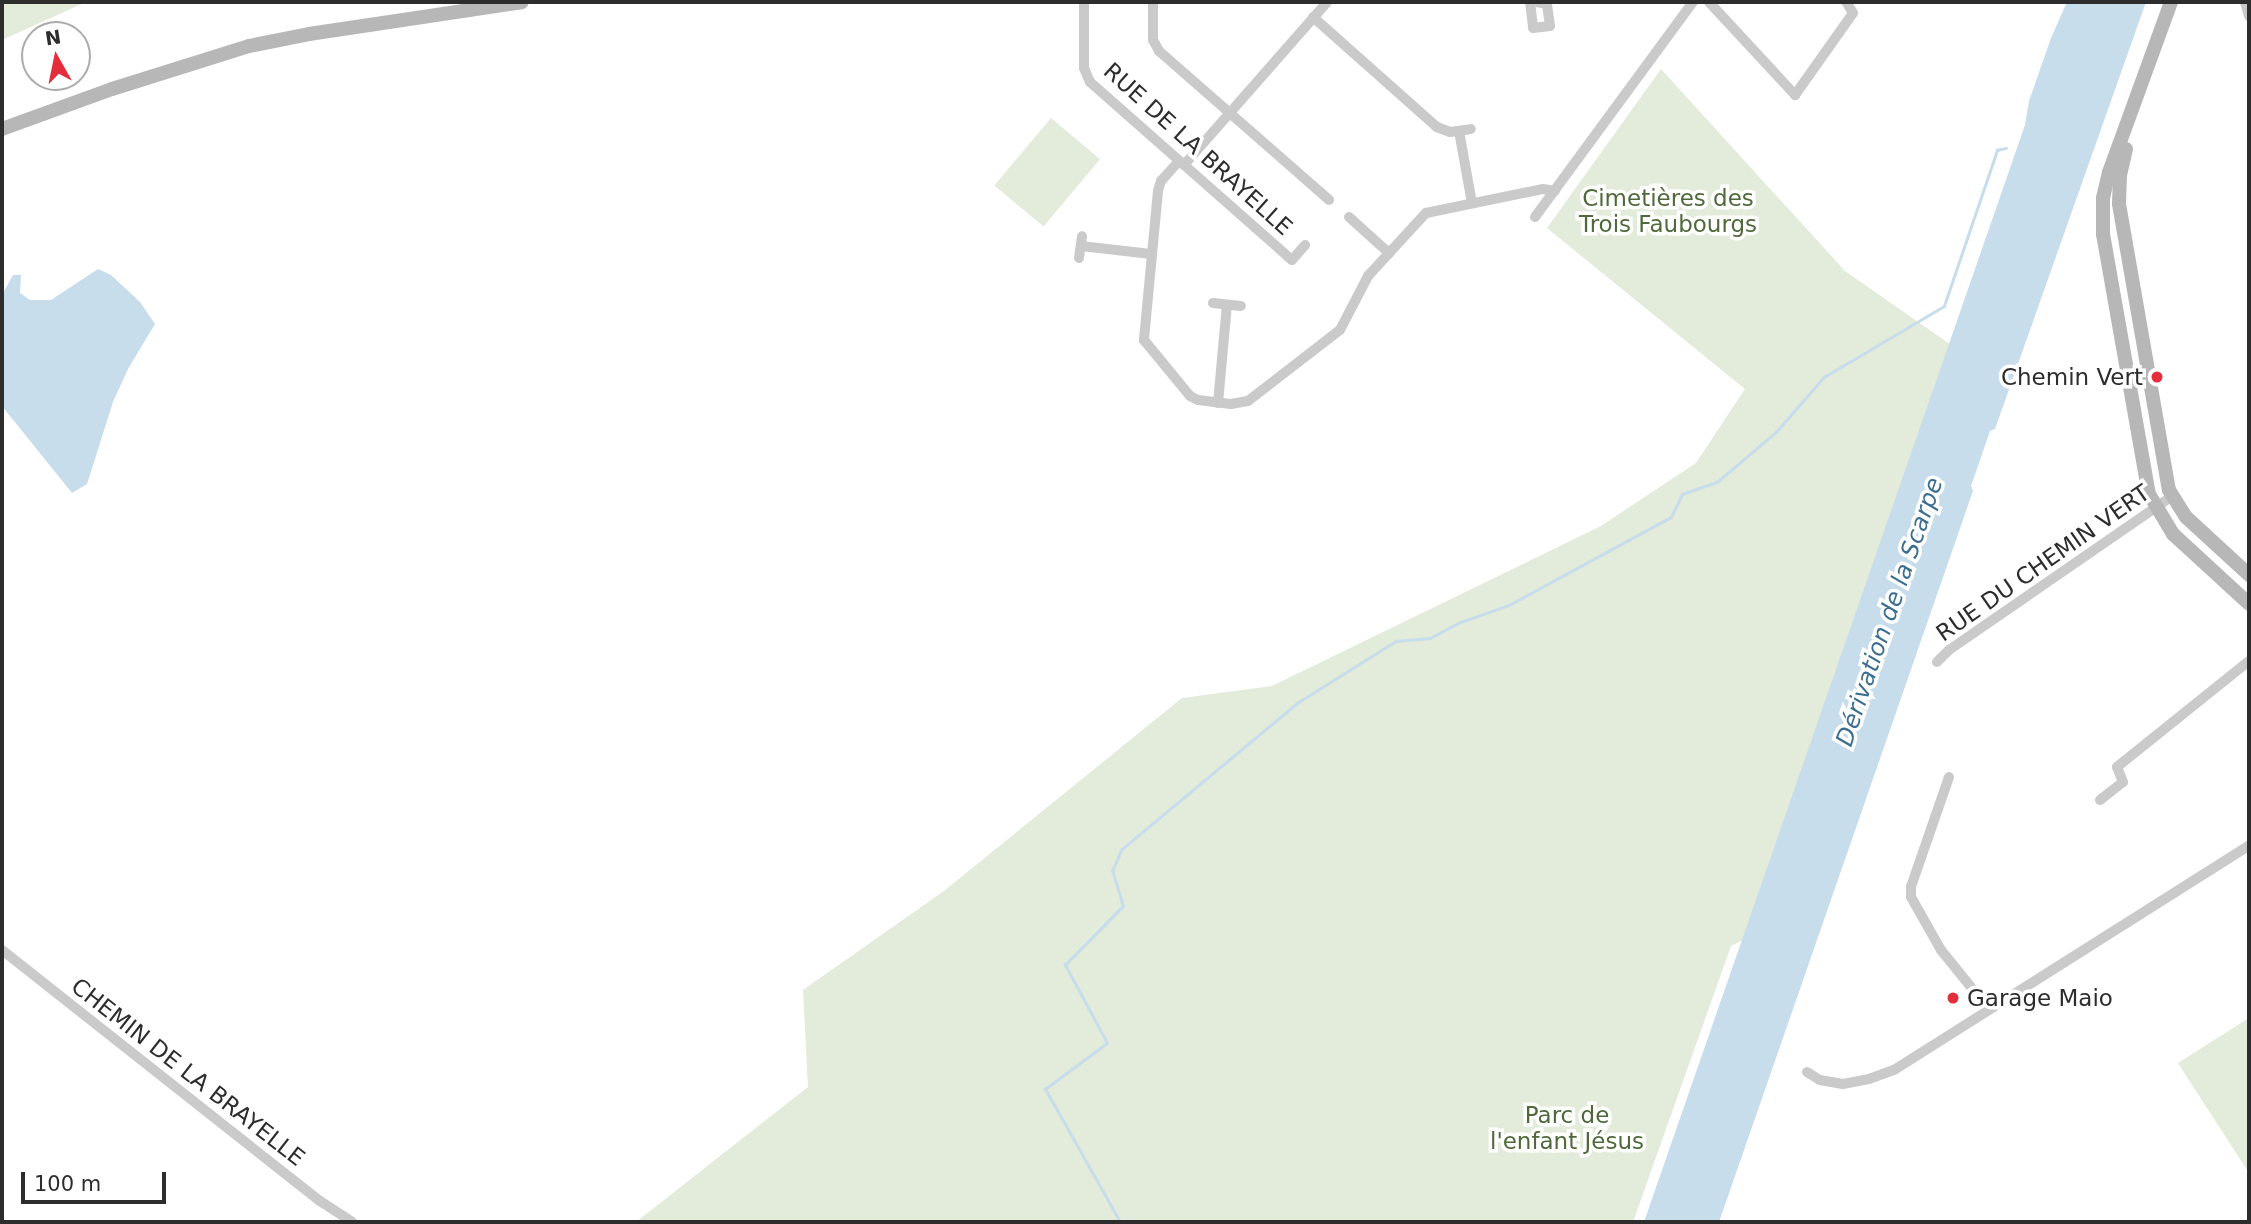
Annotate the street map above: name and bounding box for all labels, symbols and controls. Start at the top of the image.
north arrow [21,21,91,91]
text: N [43,25,63,49]
street label: RUE DE LA BRAYELLE [1098,57,1298,241]
park label: Cimetières des Trois Faubourgs [1579,184,1757,238]
place label: Chemin Vert [2001,363,2143,391]
marker: Chemin Vert [2149,369,2165,385]
water label: Dérivation de la Scarpe [1830,474,1950,750]
street label: RUE DU CHEMIN VERT [1931,479,2155,647]
street label: CHEMIN DE LA BRAYELLE [66,972,310,1172]
place label: Garage Maio [1967,984,2113,1012]
marker: Garage Maio [1945,990,1961,1006]
park label: Parc de l'enfant Jésus [1490,1101,1644,1155]
scale bar [24,1158,170,1202]
text: 100 m [34,1172,101,1196]

